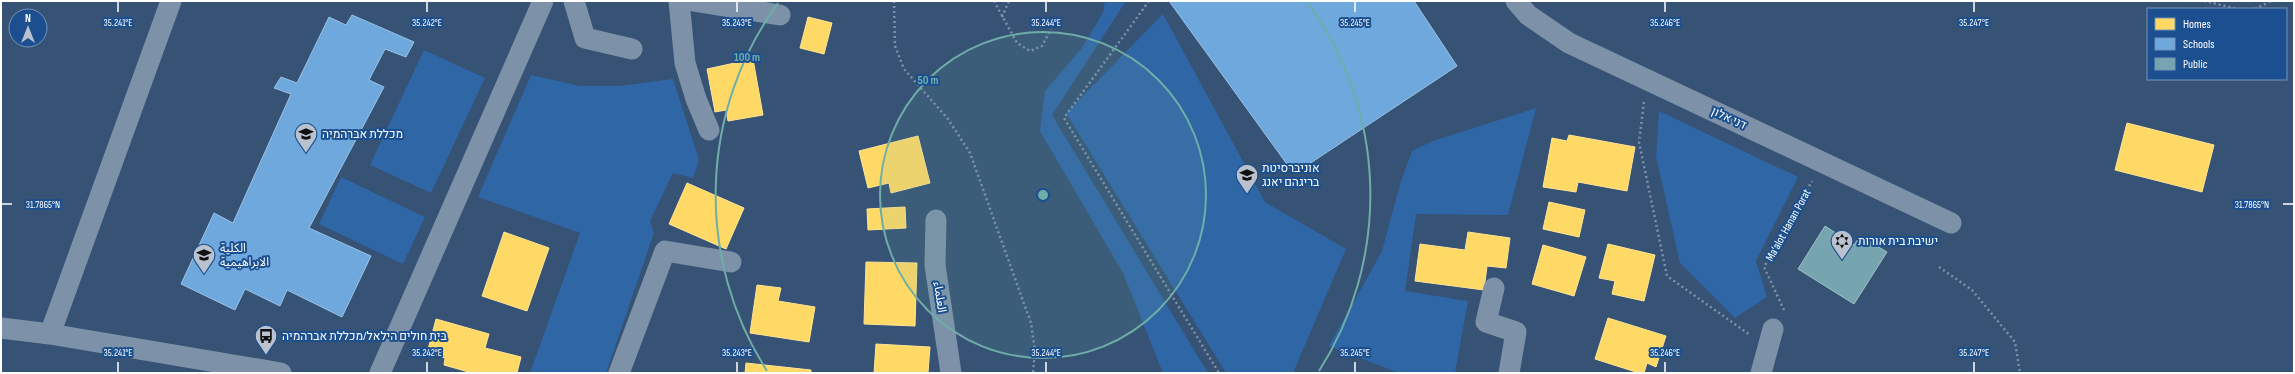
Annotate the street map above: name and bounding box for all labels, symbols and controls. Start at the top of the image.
north arrow [8,8,48,48]
legend [2147,8,2287,80]
text: N [25,12,31,25]
text: 35.241°E [104,17,132,29]
text: 35.242°E [412,17,442,29]
text: 35.243°E [722,17,752,29]
text: 35.244°E [1031,17,1061,29]
text: 35.245°E [1340,17,1370,29]
text: 35.246°E [1650,17,1680,29]
text: 35.247°E [1959,17,1989,29]
text: Homes [2183,17,2211,32]
text: Schools [2183,37,2215,52]
text: 100 m [734,50,760,65]
text: Public [2183,57,2208,72]
text: 50 m [918,73,938,88]
street label: דני אלון [1709,104,1749,133]
school or university icon: מכללת אברהמיה [293,121,319,154]
place label: מכללת אברהמיה [322,127,403,142]
place label: אוניברסיטת בריגהם יאנג [1262,161,1320,190]
school or university icon: אוניברסיטת בריגהם יאנג [1234,162,1260,195]
street label: Ma’alot Hanan Porat [1762,186,1815,264]
centre of rings [1036,188,1050,202]
text: 31.7865°N [26,199,60,211]
text: 31.7865°N [2235,199,2269,211]
synagogue icon: ישיבת בית אורות [1829,228,1855,261]
place label: ישיבת בית אורות [1858,234,1938,249]
place label: الكلية الابراهيمية [220,241,269,270]
school or university icon: الكلية الابراهيمية [191,242,217,275]
street label: العلماء [930,280,949,314]
bus stop icon: בית חולים הילאל/מכללת אברהמיה [253,323,279,356]
place label: בית חולים הילאל/מכללת אברהמיה [282,329,447,344]
text: 35.241°E [104,347,132,359]
text: 35.242°E [412,347,442,359]
text: 35.243°E [722,347,752,359]
text: 35.244°E [1031,347,1061,359]
text: 35.245°E [1340,347,1370,359]
text: 35.246°E [1650,347,1680,359]
text: 35.247°E [1959,347,1989,359]

